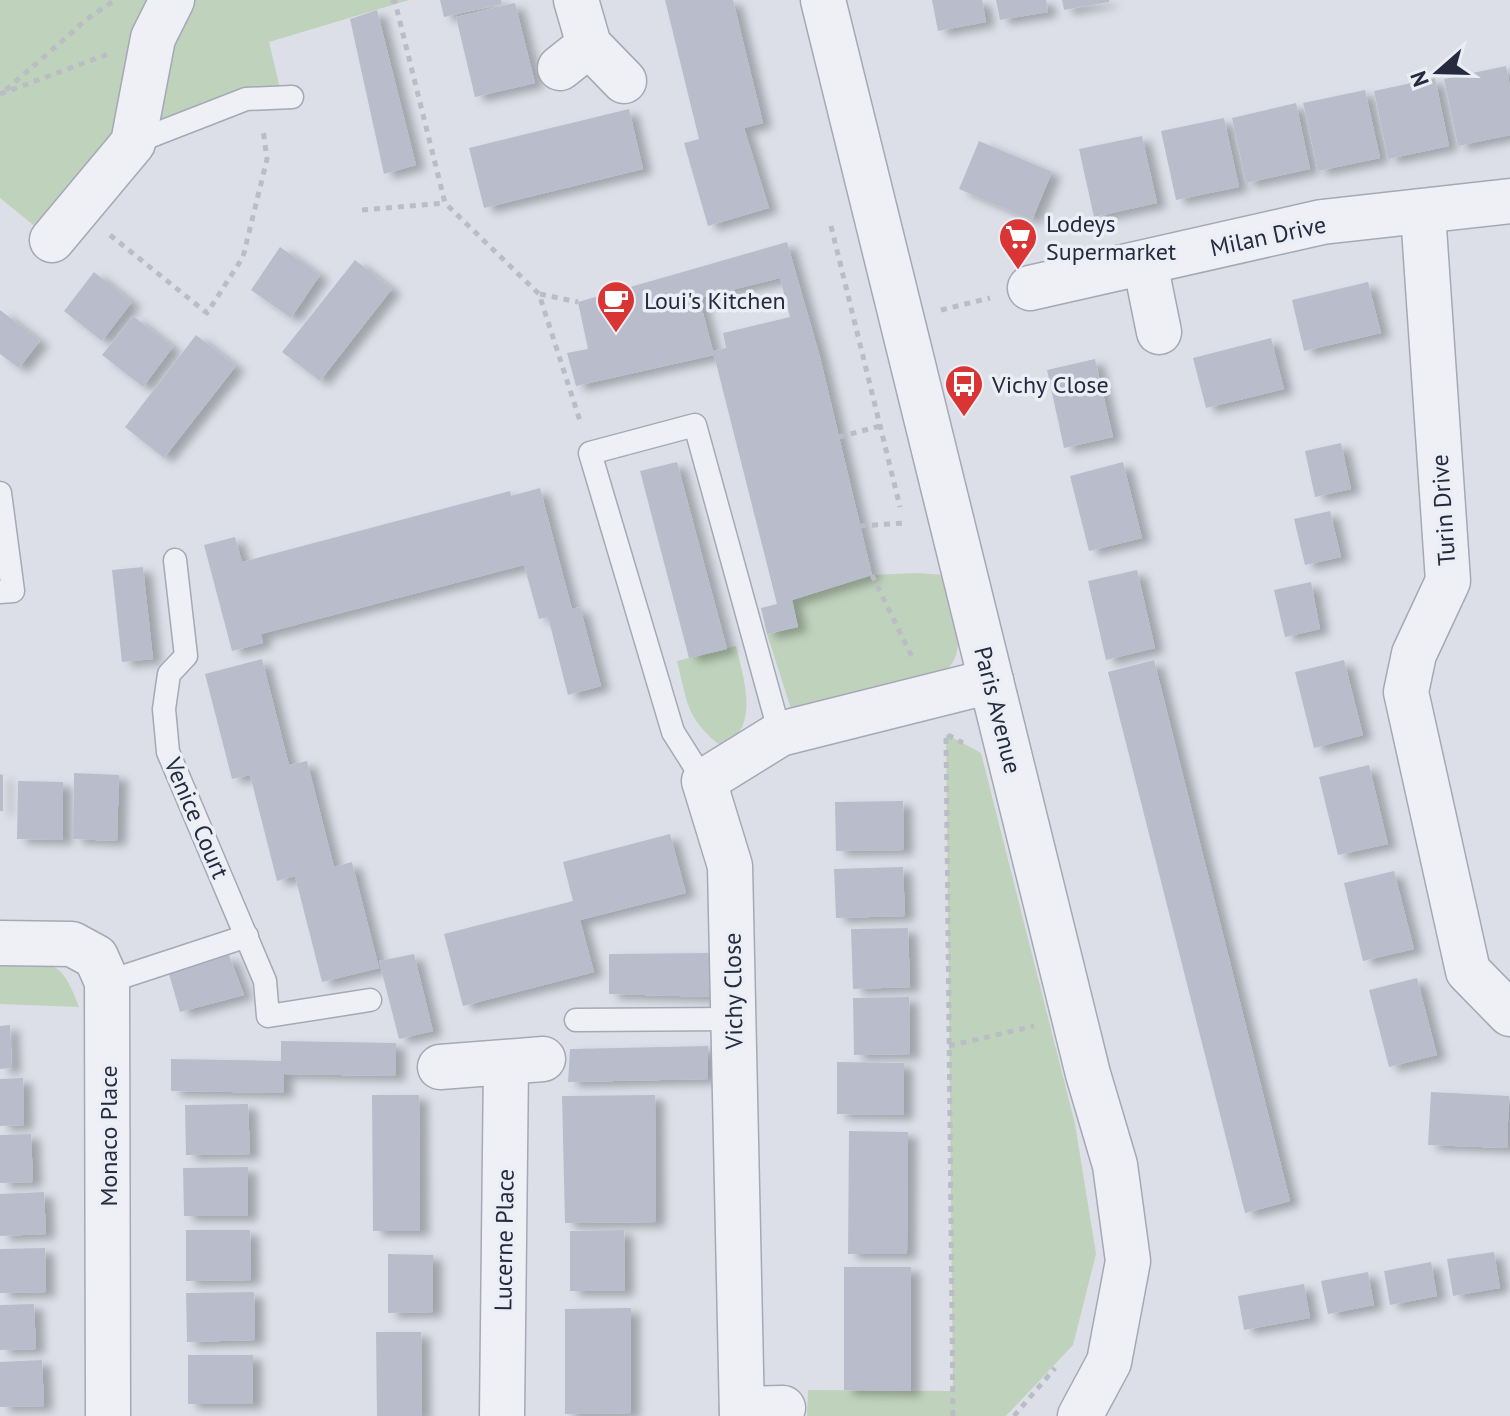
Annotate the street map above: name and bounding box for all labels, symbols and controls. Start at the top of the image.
north arrow [1398,32,1478,112]
text: N [1404,67,1435,90]
place label: Lodeys Supermarket [1046,208,1176,267]
street label: Milan Drive [1207,209,1329,263]
supermarket icon: Lodeys Supermarket [997,216,1039,271]
cafe icon: Loui's Kitchen [595,279,637,334]
place label: Loui's Kitchen [644,285,786,316]
bus stop icon: Vichy Close [943,363,985,418]
place label: Vichy Close [991,369,1109,400]
street label: Turin Drive [1424,453,1462,567]
street label: Paris Avenue [967,643,1029,777]
street label: Venice Court [157,752,236,883]
street label: Vichy Close [716,932,750,1051]
street label: Monaco Place [93,1065,124,1207]
street label: Lucerne Place [487,1169,521,1311]

